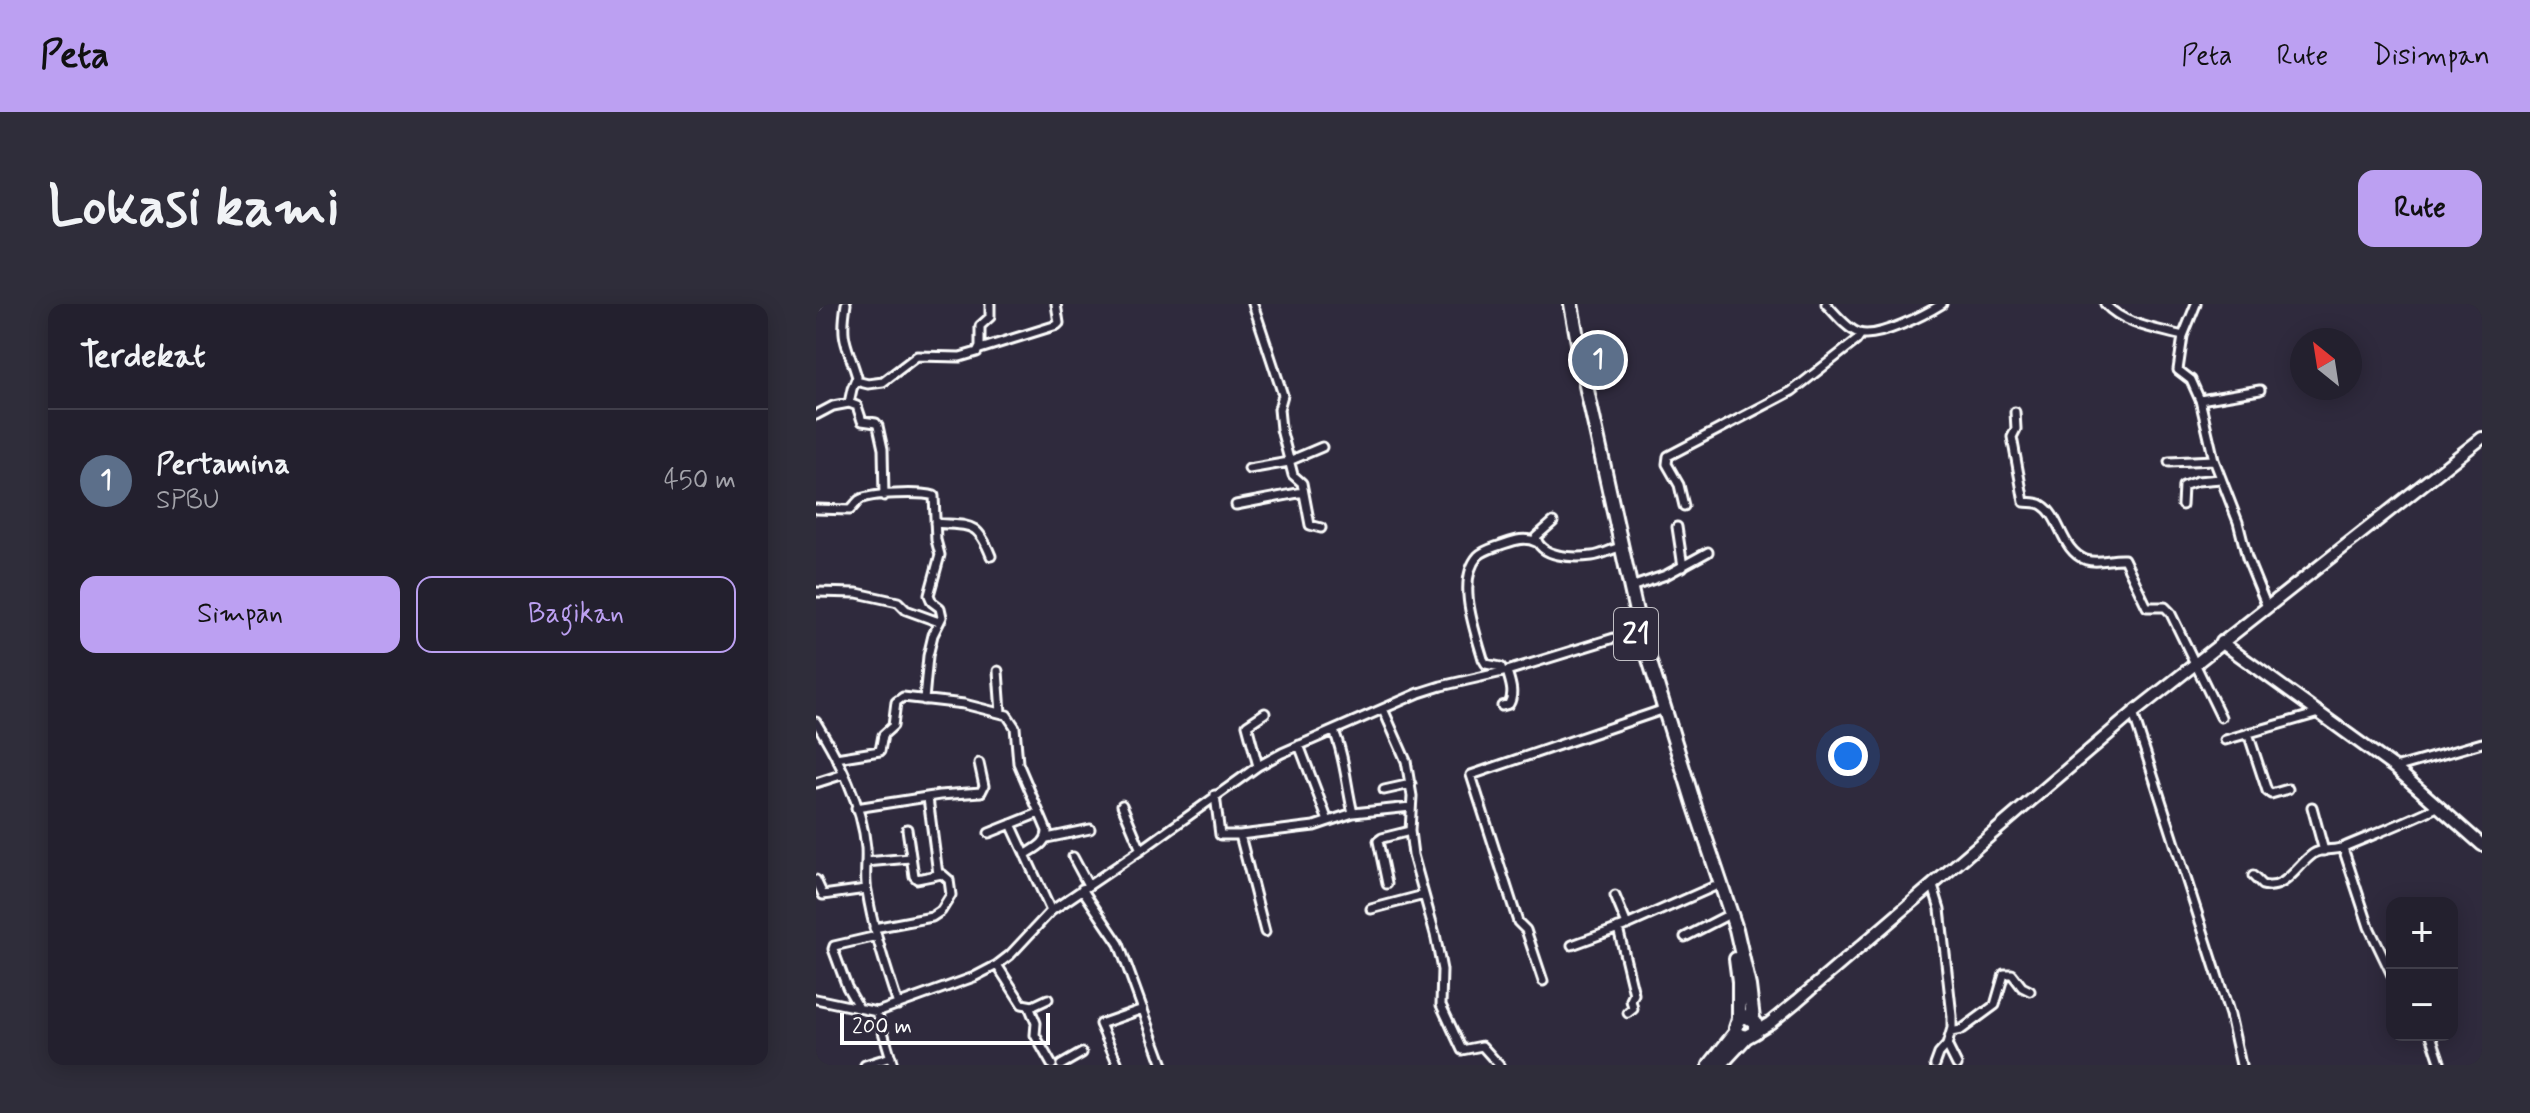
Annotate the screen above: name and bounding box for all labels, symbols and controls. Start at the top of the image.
text: Peta [40,32,109,81]
text: Peta [2181,38,2232,75]
text: Rute [2276,38,2328,75]
text: Disimpan [2372,38,2490,75]
button: Rute [2358,170,2482,247]
text: Lokasi kami [48,172,340,245]
north arrow [2290,328,2362,400]
pin: 1 [1572,330,1624,390]
text: Terdekat [80,334,206,379]
text: Pertamina [156,445,290,484]
text: 1 [100,464,112,498]
text: 450 m [664,464,736,498]
text: SPBU [156,484,220,518]
button: Simpan [80,576,400,653]
button: Bagikan [416,576,736,653]
road number: 21 [1614,608,1658,660]
your location [1828,736,1868,776]
map controls [2386,897,2458,1041]
button: + [2386,897,2458,969]
button: − [2386,969,2458,1041]
scale bar [840,1009,1050,1045]
text: 200 m [852,1013,912,1041]

